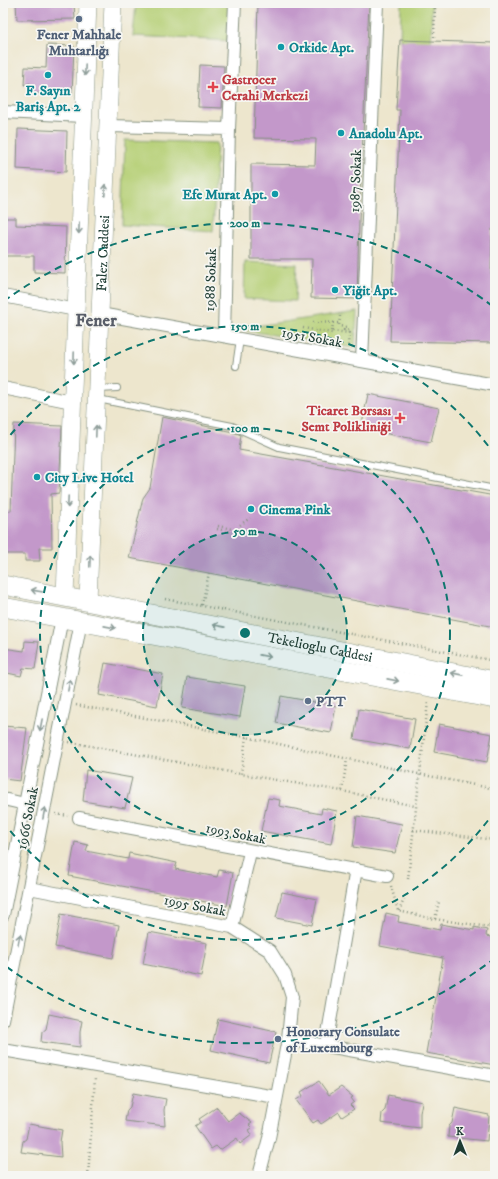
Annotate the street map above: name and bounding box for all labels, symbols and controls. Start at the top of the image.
marker: Fener Mahhale Muhtarlığı [74,14,84,24]
place label: Fener Mahhale Muhtarlığı [37,26,122,60]
place label: Orkide Apt. [289,39,354,57]
marker: Orkide Apt. [276,42,286,52]
one-way arrow [81,63,89,76]
marker: F. Sayın Bariş Apt. 2 [43,70,53,80]
place label: Gastrocer Cerahi Merkezi [222,71,308,105]
marker: Gastrocer Cerahi Merkezi [207,81,219,93]
place label: F. Sayın Bariş Apt. 2 [16,82,82,116]
place label: Anadolu Apt. [348,125,423,143]
marker: Anadolu Apt. [336,128,346,138]
street label: 1987 Sokak [346,149,366,213]
one-way arrow [101,184,109,197]
place label: Efe Murat Apt. [182,186,267,204]
marker: Efe Murat Apt. [270,189,280,199]
street label: Falez Caddesi [93,214,114,292]
text: 200 m [230,216,260,231]
one-way arrow [75,221,83,234]
street label: 1988 Sokak [201,248,221,312]
place label: Yiğit Apt. [342,282,397,300]
marker: Yiğit Apt. [330,285,340,295]
district label: Fener [75,310,117,332]
text: 150 m [231,319,259,334]
street label: 1951 Sokak [280,324,344,352]
one-way arrow [70,351,78,364]
place label: Ticaret Borsası Semt Polikliniği [301,402,391,436]
marker: Ticaret Borsası Semt Polikliniği [394,412,406,424]
text: 100 m [231,421,259,436]
one-way arrow [92,425,99,438]
place label: City Live Hotel [45,469,134,487]
marker: City Live Hotel [32,472,42,482]
one-way arrow [65,495,72,508]
place label: Cinema Pink [259,501,331,519]
marker: Cinema Pink [246,504,256,514]
text: 50 m [232,524,257,539]
one-way arrow [87,555,94,568]
one-way arrow [31,587,44,595]
one-way arrow [213,622,226,630]
one-way arrow [103,624,116,632]
centre of rings [238,626,252,640]
street label: Tekelioglu Caddesi [266,629,374,667]
one-way arrow [258,653,271,661]
one-way arrow [451,669,464,677]
one-way arrow [386,676,399,684]
one-way arrow [65,679,73,692]
place label: PTT [316,693,346,711]
marker: PTT [303,696,313,706]
one-way arrow [37,718,45,731]
street label: 1966 Sokak [13,785,43,851]
one-way arrow [40,806,48,819]
street label: 1993 Sokak [204,819,268,849]
street label: 1995 Sokak [162,891,227,921]
one-way arrow [15,934,23,947]
place label: Honorary Consulate of Luxembourg [286,1023,400,1057]
marker: Honorary Consulate of Luxembourg [273,1034,283,1044]
north arrow [440,1121,480,1161]
text: K [456,1125,464,1139]

